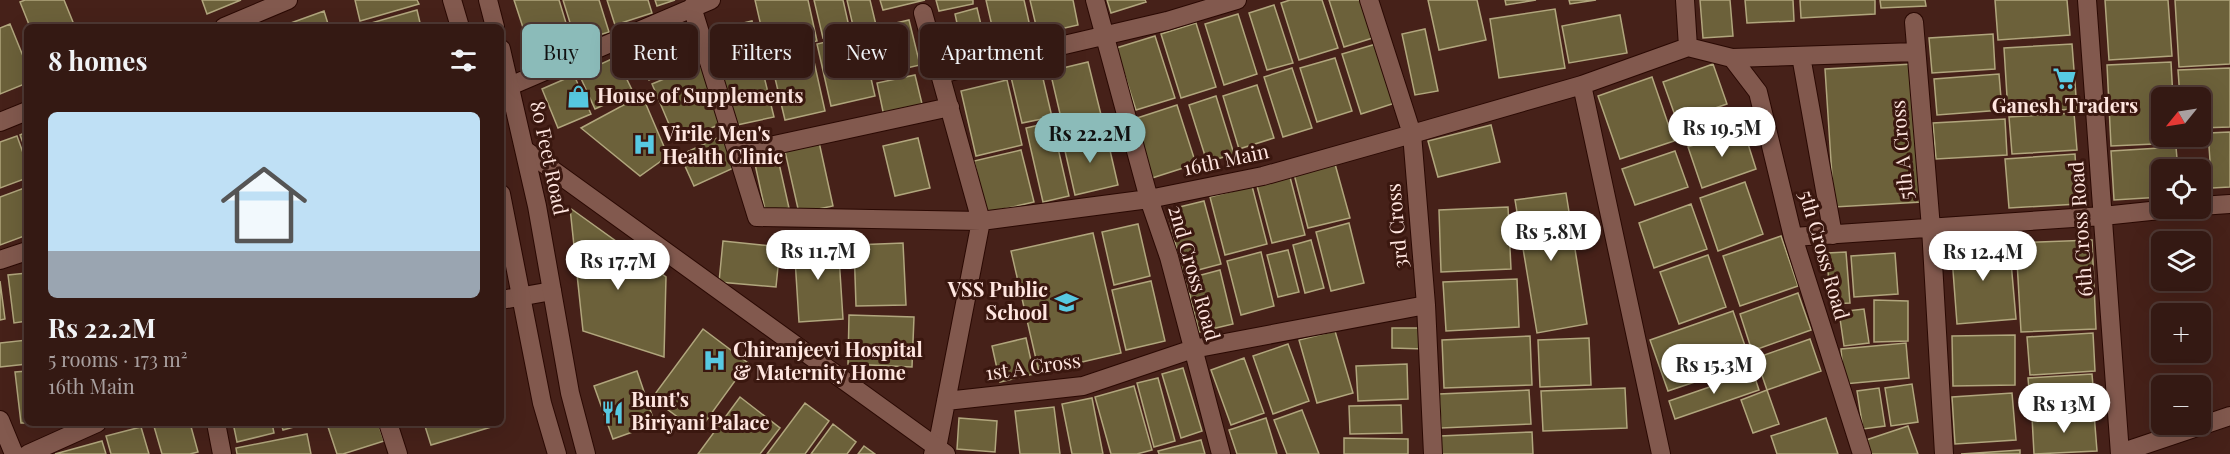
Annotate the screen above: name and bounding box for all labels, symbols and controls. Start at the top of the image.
chip: Buy [522,24,600,78]
chip: Rent [612,24,698,78]
chip: Filters [710,24,813,78]
chip: New [825,24,908,78]
chip: Apartment [920,24,1064,78]
text: 8 homes [48,43,147,78]
icon: filters [447,44,480,77]
supermarket icon: Ganesh Traders [2052,66,2078,92]
place label: House of Supplements [597,81,803,108]
shop icon: House of Supplements [566,83,592,109]
north arrow [2151,87,2211,147]
map controls [2151,87,2211,435]
place label: Ganesh Traders [1992,91,2138,118]
street label: 80 Feet Road [525,98,576,217]
street label: 5th A Cross [1883,99,1918,201]
pin: Rs 19.5M [1660,107,1784,158]
pin: Rs 22.2M [1028,113,1152,164]
text: Rs 19.5M [1682,113,1762,140]
place label: Virile Men's Health Clinic [661,119,783,169]
text: Rs 22.2M [1049,119,1131,146]
hospital icon: Virile Men's Health Clinic [631,132,657,158]
street label: 16th Main [1181,136,1271,181]
icon: home [210,151,318,259]
button: locate [2151,159,2211,219]
street label: 6th Cross Road [2061,160,2098,298]
street label: 3rd Cross [1378,182,1413,270]
street label: 5th Cross Road [1794,187,1857,323]
street label: 2nd Cross Road [1163,202,1228,344]
pin: Rs 5.8M [1496,211,1606,262]
text: Rs 5.8M [1515,217,1587,244]
pin: Rs 11.7M [756,230,880,281]
pin: Rs 12.4M [1921,231,2045,282]
button: layers [2151,231,2211,291]
text: Rs 11.7M [780,236,856,263]
text: Rs 12.4M [1943,237,2023,264]
pin: Rs 17.7M [556,240,680,291]
text: Rs 17.7M [580,246,656,273]
place label: VSS Public School [947,275,1048,325]
school or university icon: VSS Public School [1053,289,1079,315]
button: + [2151,303,2211,363]
text: Rs 22.2M [48,310,156,345]
place label: Chiranjeevi Hospital & Maternity Home [733,335,923,385]
pin: Rs 15.3M [1652,344,1776,395]
text: 5 rooms · 173 m² [48,345,187,372]
street label: 1st A Cross [983,345,1082,386]
hospital icon: Chiranjeevi Hospital & Maternity Home [702,348,728,374]
text: Rs 15.3M [1675,350,1753,377]
text: 16th Main [48,372,135,399]
button: − [2151,375,2211,435]
pin: Rs 13M [2015,383,2113,434]
place label: Bunt's Biriyani Palace [631,385,770,435]
text: Rs 13M [2032,389,2096,416]
restaurant icon: Bunt's Biriyani Palace [600,399,626,425]

